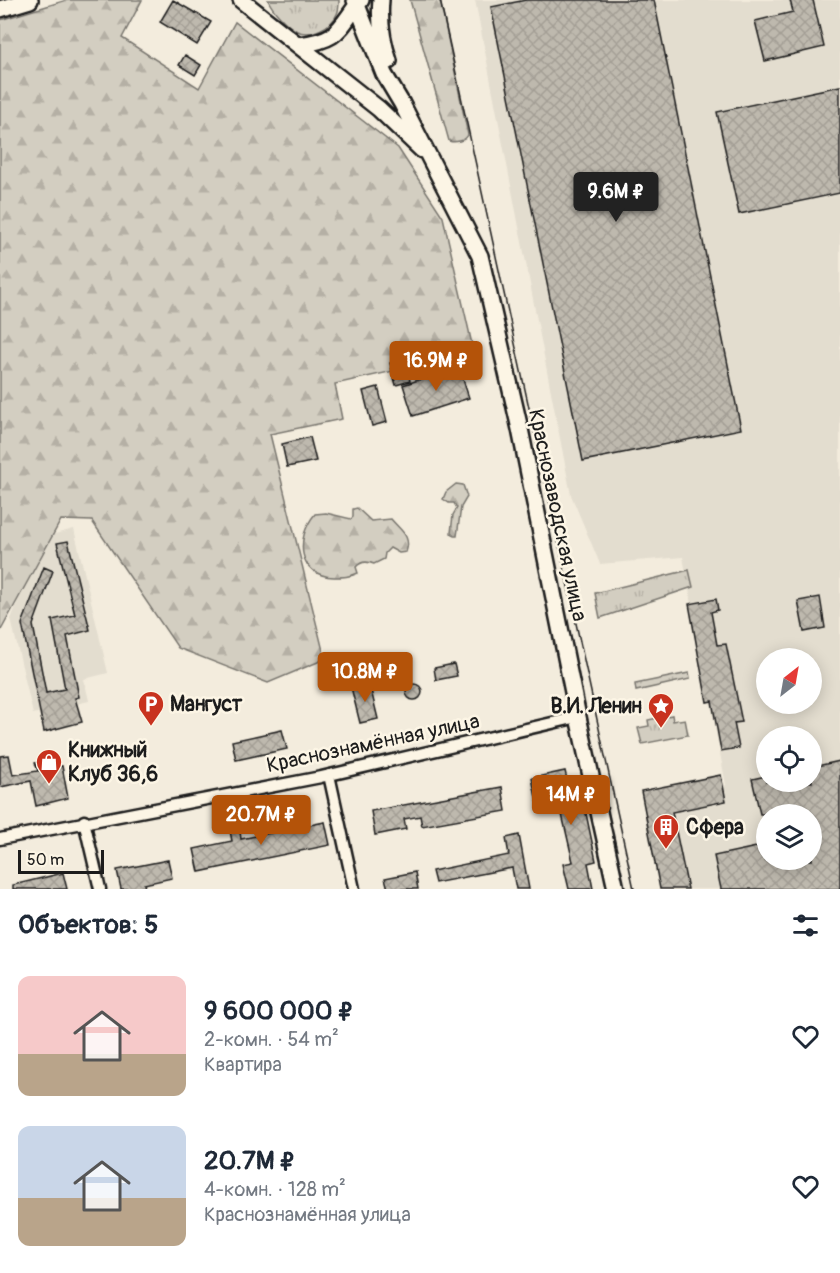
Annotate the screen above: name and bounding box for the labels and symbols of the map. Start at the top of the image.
pin: 9.6M ₽ [567,172,665,223]
pin: 16.9M ₽ [381,341,491,392]
street label: Краснозаводская улица [522,407,593,624]
north arrow [756,648,822,714]
pin: 10.8M ₽ [310,652,420,703]
parking icon: Мангуст [136,689,166,727]
place label: Мангуст [170,691,243,718]
place icon: В.И. Ленин [646,691,676,729]
place label: В.И. Ленин [551,693,642,720]
street label: Краснознамённая улица [264,708,482,779]
place label: Книжный Клуб 36,6 [68,737,158,788]
shop icon: Книжный Клуб 36,6 [34,747,64,785]
pin: 14M ₽ [529,775,613,826]
pin: 20.7M ₽ [206,795,316,846]
building icon: Сфера [651,812,681,850]
place label: Сфера [686,814,744,841]
scale bar [18,847,104,874]

